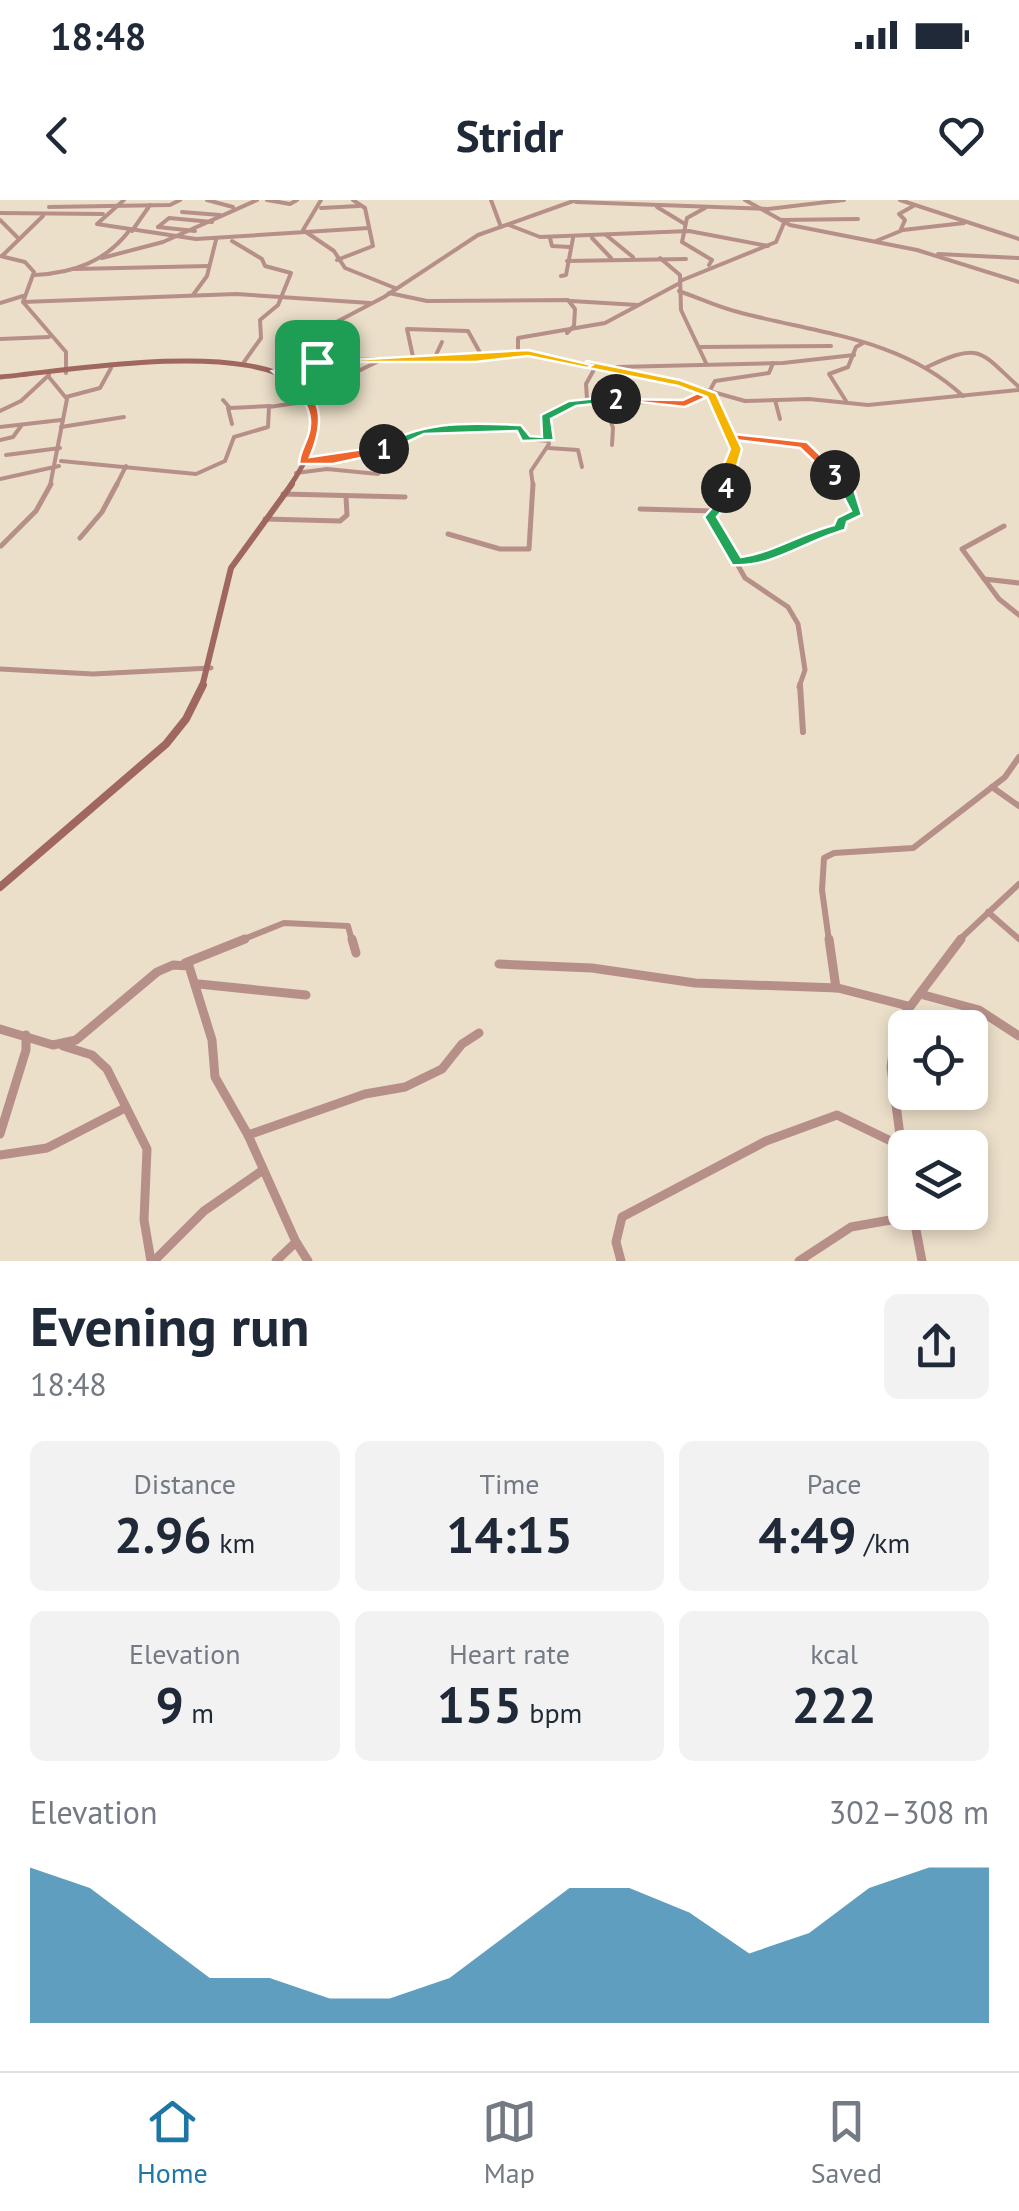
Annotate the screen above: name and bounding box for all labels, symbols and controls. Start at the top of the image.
text: 18:48 [50,11,146,60]
text: Stridr [456,106,563,164]
icon: back [30,108,85,163]
icon: heart [934,108,989,163]
pin [275,320,360,405]
icon: arrive [290,335,345,390]
pin: 2 [591,374,641,424]
text: 2 [608,380,624,417]
pin: 1 [359,424,409,474]
text: 1 [376,430,392,467]
pin: 3 [810,450,860,500]
text: 3 [827,456,843,493]
pin: 4 [701,463,751,513]
text: 4 [718,469,734,506]
map controls [888,1010,988,1230]
button: locate [888,1010,988,1110]
button: layers [888,1130,988,1230]
text: Evening run [30,1290,310,1361]
button: share [884,1294,989,1399]
text: 18:48 [30,1363,107,1405]
text: Distance [134,1465,236,1502]
text: Time [479,1465,540,1502]
text: Pace [807,1465,862,1502]
text: 2.96 [114,1502,212,1567]
text: 14:15 [446,1502,573,1567]
text: 4:49 [758,1502,857,1567]
text: km [212,1524,255,1561]
text: /km [857,1524,910,1561]
text: Elevation [129,1635,241,1672]
text: Heart rate [449,1635,570,1672]
text: kcal [810,1635,858,1672]
text: 9 [156,1672,184,1737]
text: 155 [437,1672,522,1737]
text: 222 [792,1672,877,1737]
text: m [184,1694,214,1731]
text: bpm [522,1694,582,1731]
text: Elevation [30,1791,157,1833]
text: 302–308 m [829,1791,989,1833]
tab: Home [137,2094,208,2191]
tab: Map [482,2094,537,2191]
tab: Saved [811,2094,882,2191]

